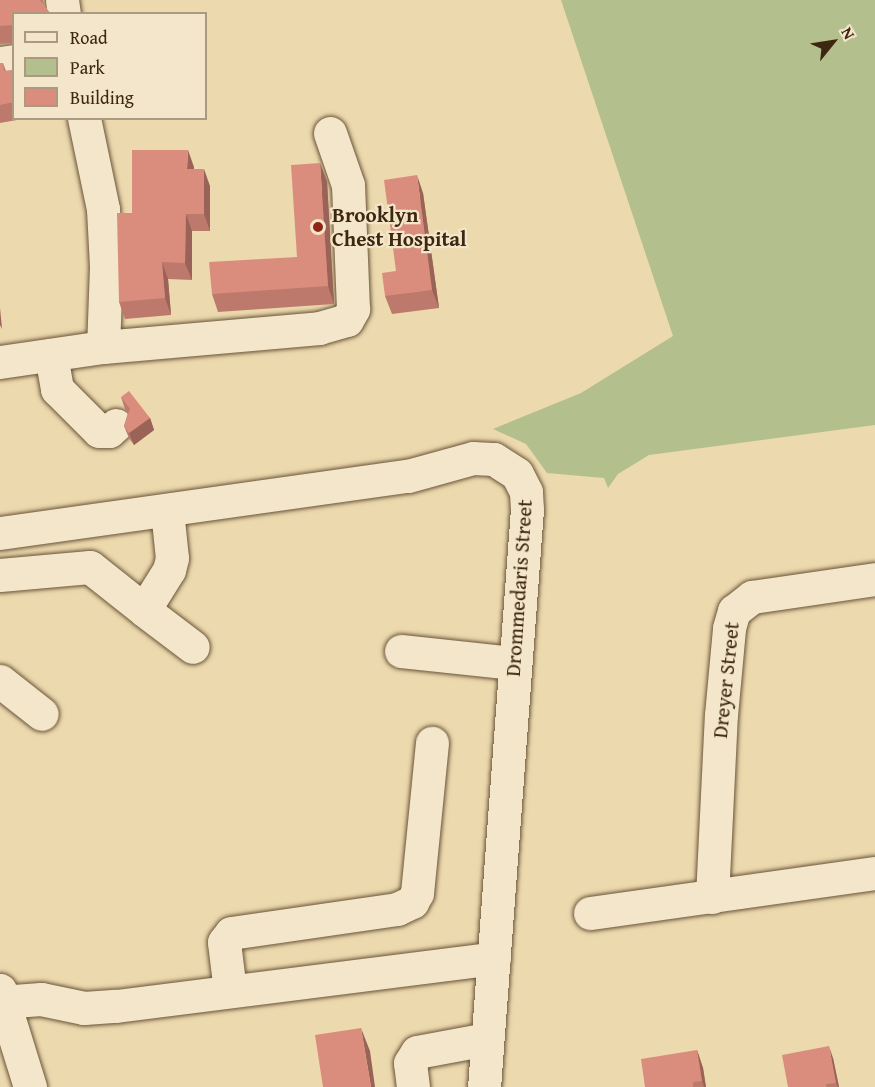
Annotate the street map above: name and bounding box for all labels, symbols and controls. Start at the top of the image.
legend [12,12,207,120]
north arrow [803,12,863,72]
text: N [836,22,862,44]
text: Road [70,24,108,51]
text: Park [70,54,105,81]
text: Building [70,84,134,111]
place label: Brooklyn Chest Hospital [332,202,467,252]
marker: Brooklyn Chest Hospital [309,218,327,236]
street label: Drommedaris Street [500,498,538,678]
street label: Dreyer Street [707,620,745,740]

